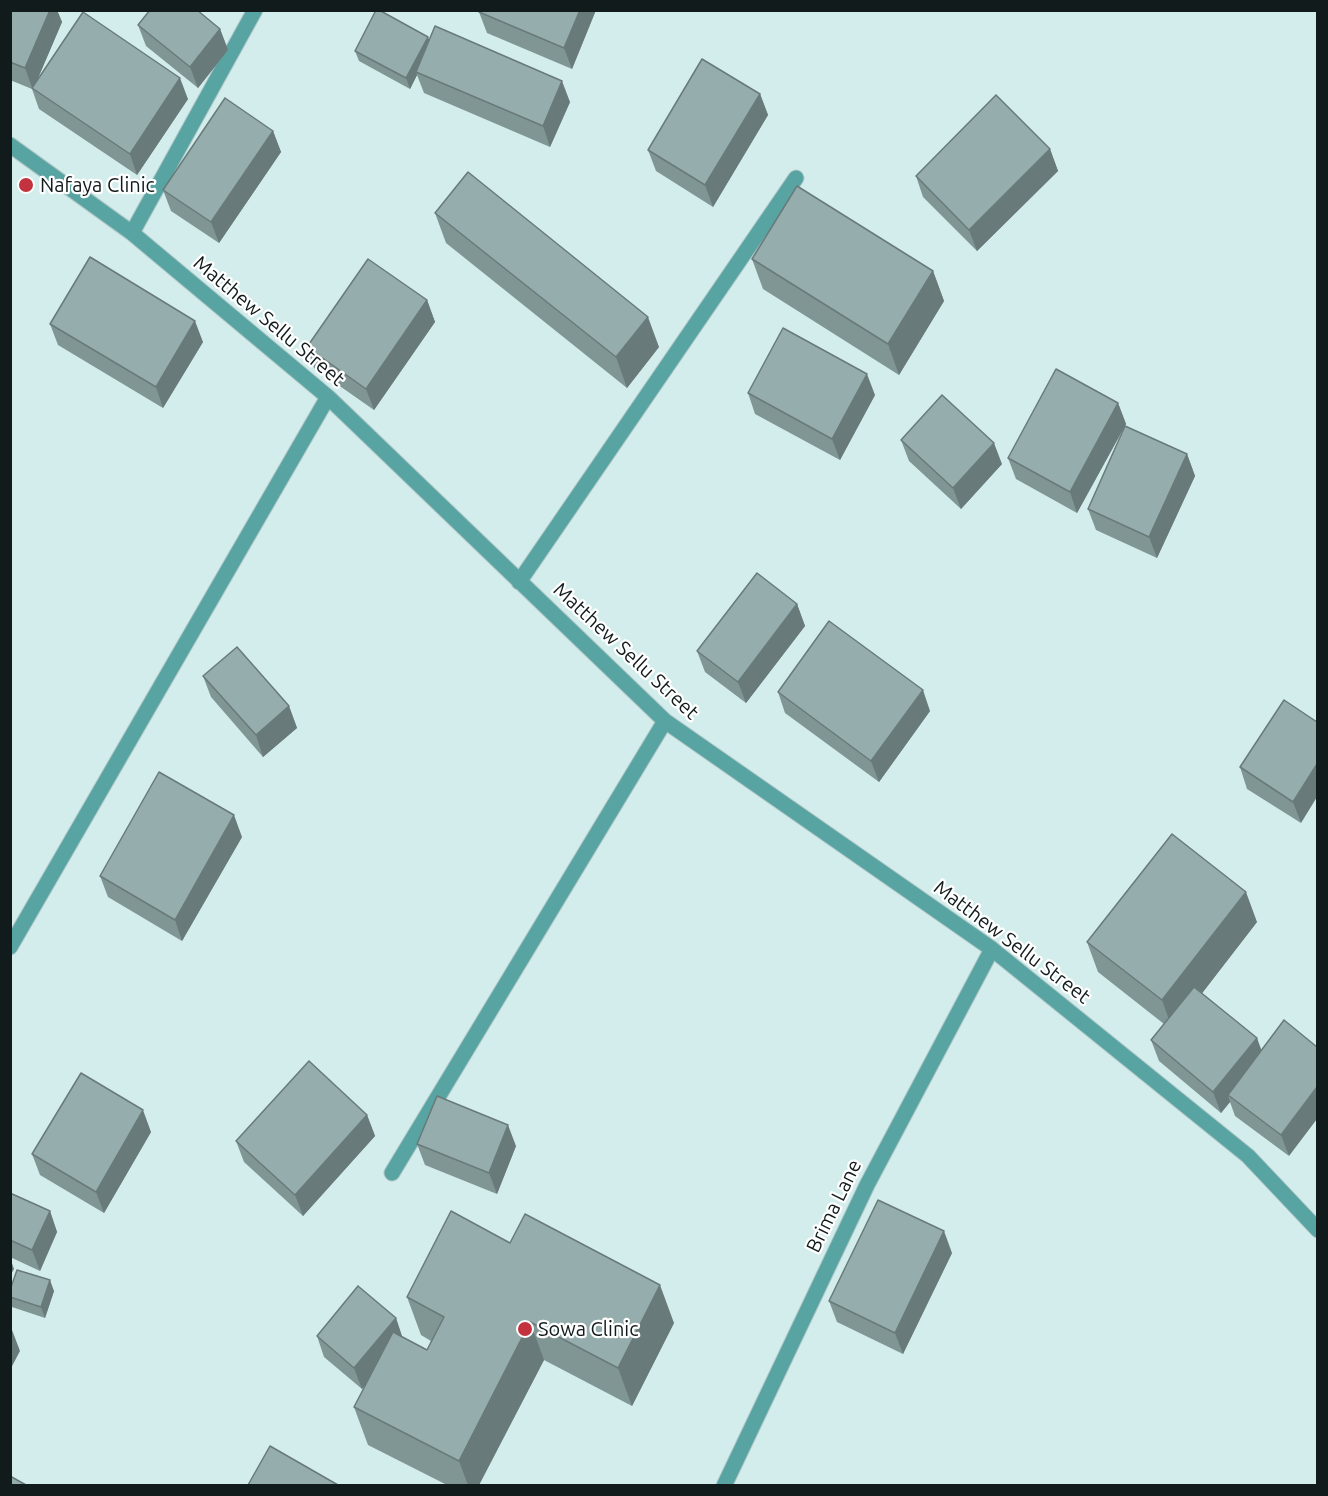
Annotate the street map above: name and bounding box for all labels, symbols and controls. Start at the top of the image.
place label: Nafaya Clinic [40,173,155,197]
marker: Nafaya Clinic [17,176,35,194]
street label: Matthew Sellu Street [189,251,349,391]
street label: Matthew Sellu Street [548,578,704,724]
street label: Matthew Sellu Street [929,875,1095,1009]
street label: Brima Lane [801,1156,867,1256]
place label: Sowa Clinic [538,1317,638,1341]
marker: Sowa Clinic [516,1320,534,1338]

